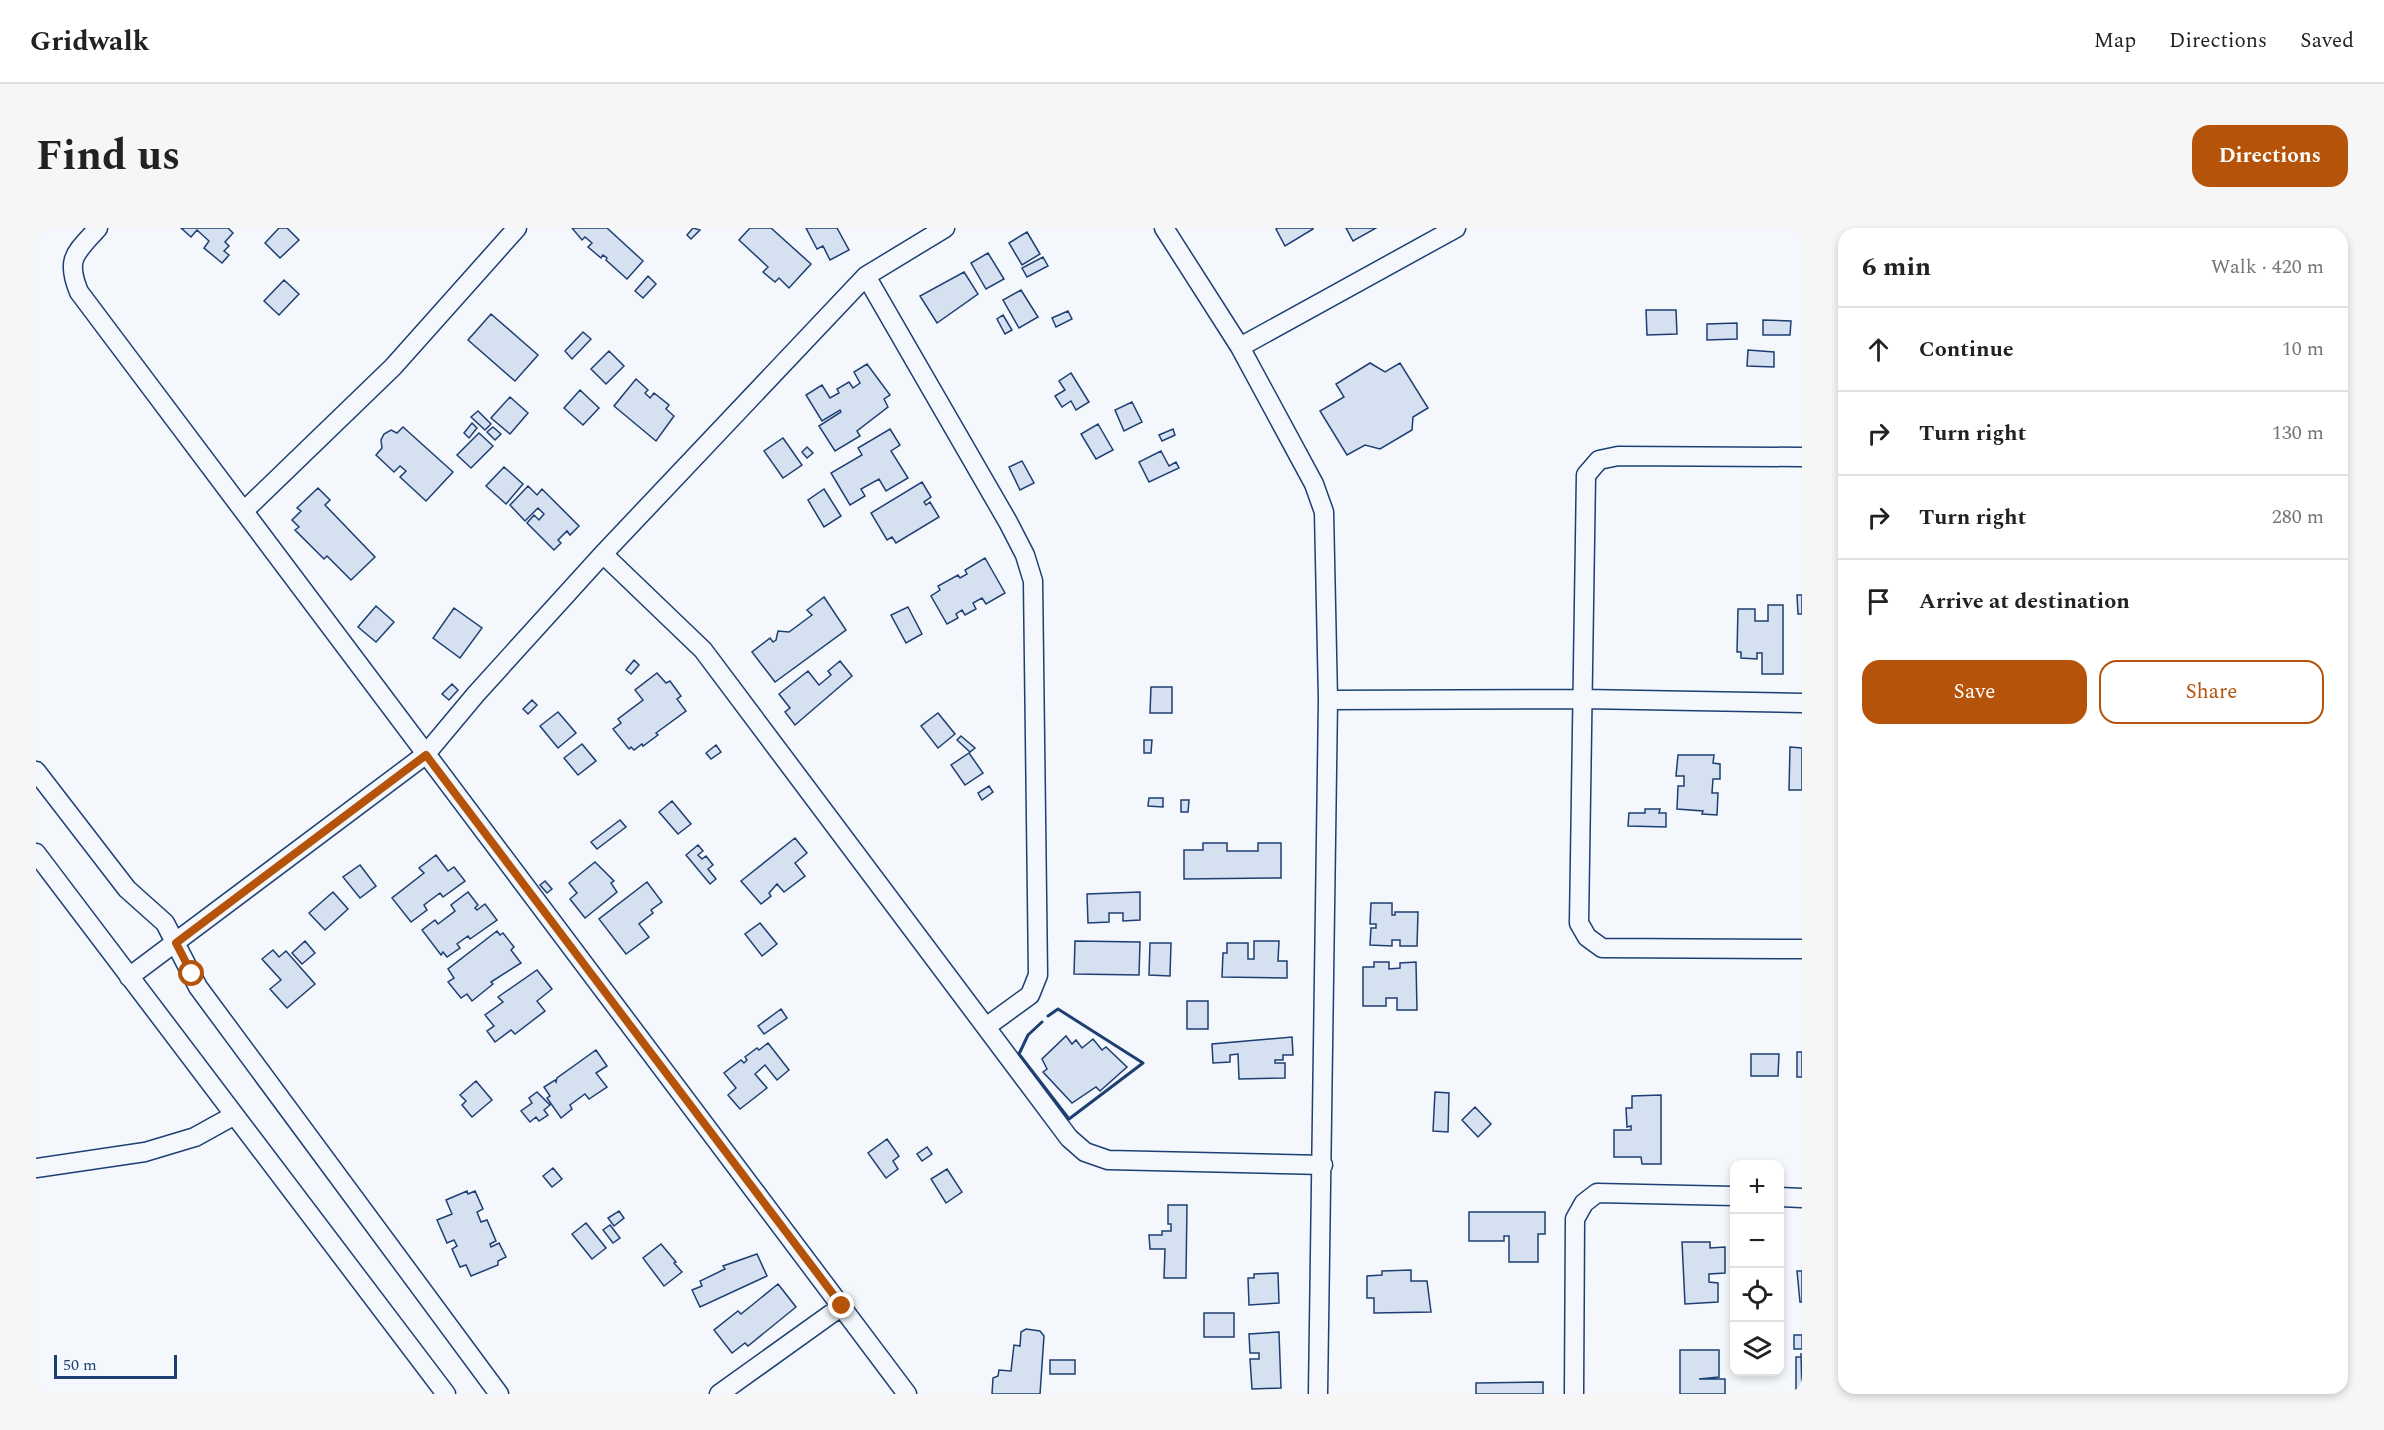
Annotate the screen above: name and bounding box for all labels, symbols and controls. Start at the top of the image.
text: Gridwalk [30,20,149,63]
text: Map [2094,25,2136,57]
text: Directions [2169,25,2267,57]
text: Saved [2300,25,2354,57]
text: Find us [36,125,180,188]
button: Directions [2192,125,2348,187]
text: 6 min [1862,247,1931,287]
text: Walk · 420 m [2211,252,2324,282]
icon: ahead [1862,333,1895,366]
text: Continue [1919,333,2014,366]
text: 10 m [2282,334,2324,364]
icon: right [1862,417,1895,450]
text: Turn right [1919,417,2026,450]
text: 130 m [2272,418,2324,448]
icon: right [1862,501,1895,534]
text: Turn right [1919,501,2026,534]
text: 280 m [2272,502,2324,532]
icon: arrive [1862,585,1895,618]
text: Arrive at destination [1919,585,2130,618]
button: Save [1862,660,2087,724]
button: Share [2099,660,2324,724]
route start [178,960,204,986]
map controls [1730,1160,1784,1376]
button: + [1730,1160,1784,1214]
button: − [1730,1214,1784,1268]
button: locate [1730,1268,1784,1322]
route end [828,1292,854,1318]
button: layers [1730,1322,1784,1376]
scale bar [54,1352,177,1380]
text: 50 m [63,1353,97,1377]

